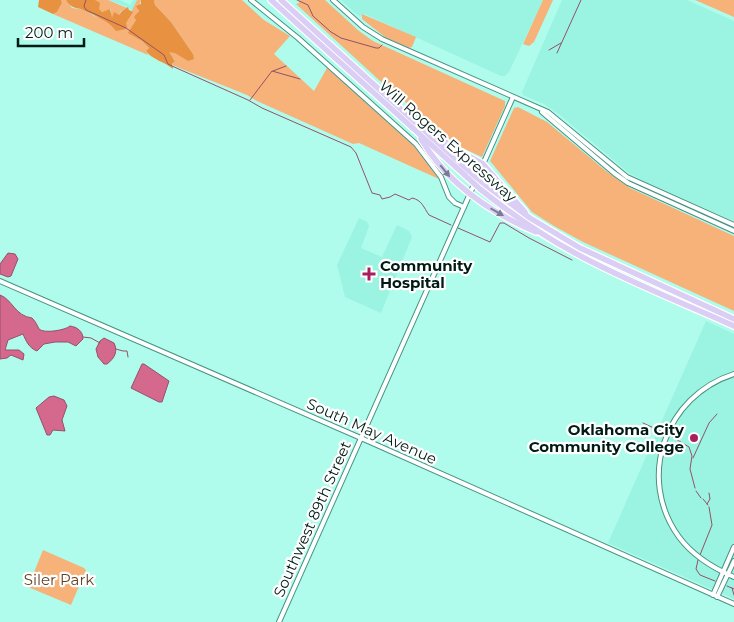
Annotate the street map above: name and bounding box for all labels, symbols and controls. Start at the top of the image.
scale bar [18,15,84,47]
text: 200 m [25,23,73,42]
street label: Will Rogers Expressway [375,76,521,207]
one-way arrow [440,164,451,177]
one-way arrow [490,207,503,216]
place label: Community Hospital [380,256,473,292]
marker: Community Hospital [362,267,376,281]
street label: South May Avenue [304,394,440,468]
place label: Oklahoma City Community College [529,420,685,456]
marker: Oklahoma City Community College [688,432,700,444]
street label: Southwest 89th Street [269,438,355,600]
park label: Siler Park [24,570,94,589]

